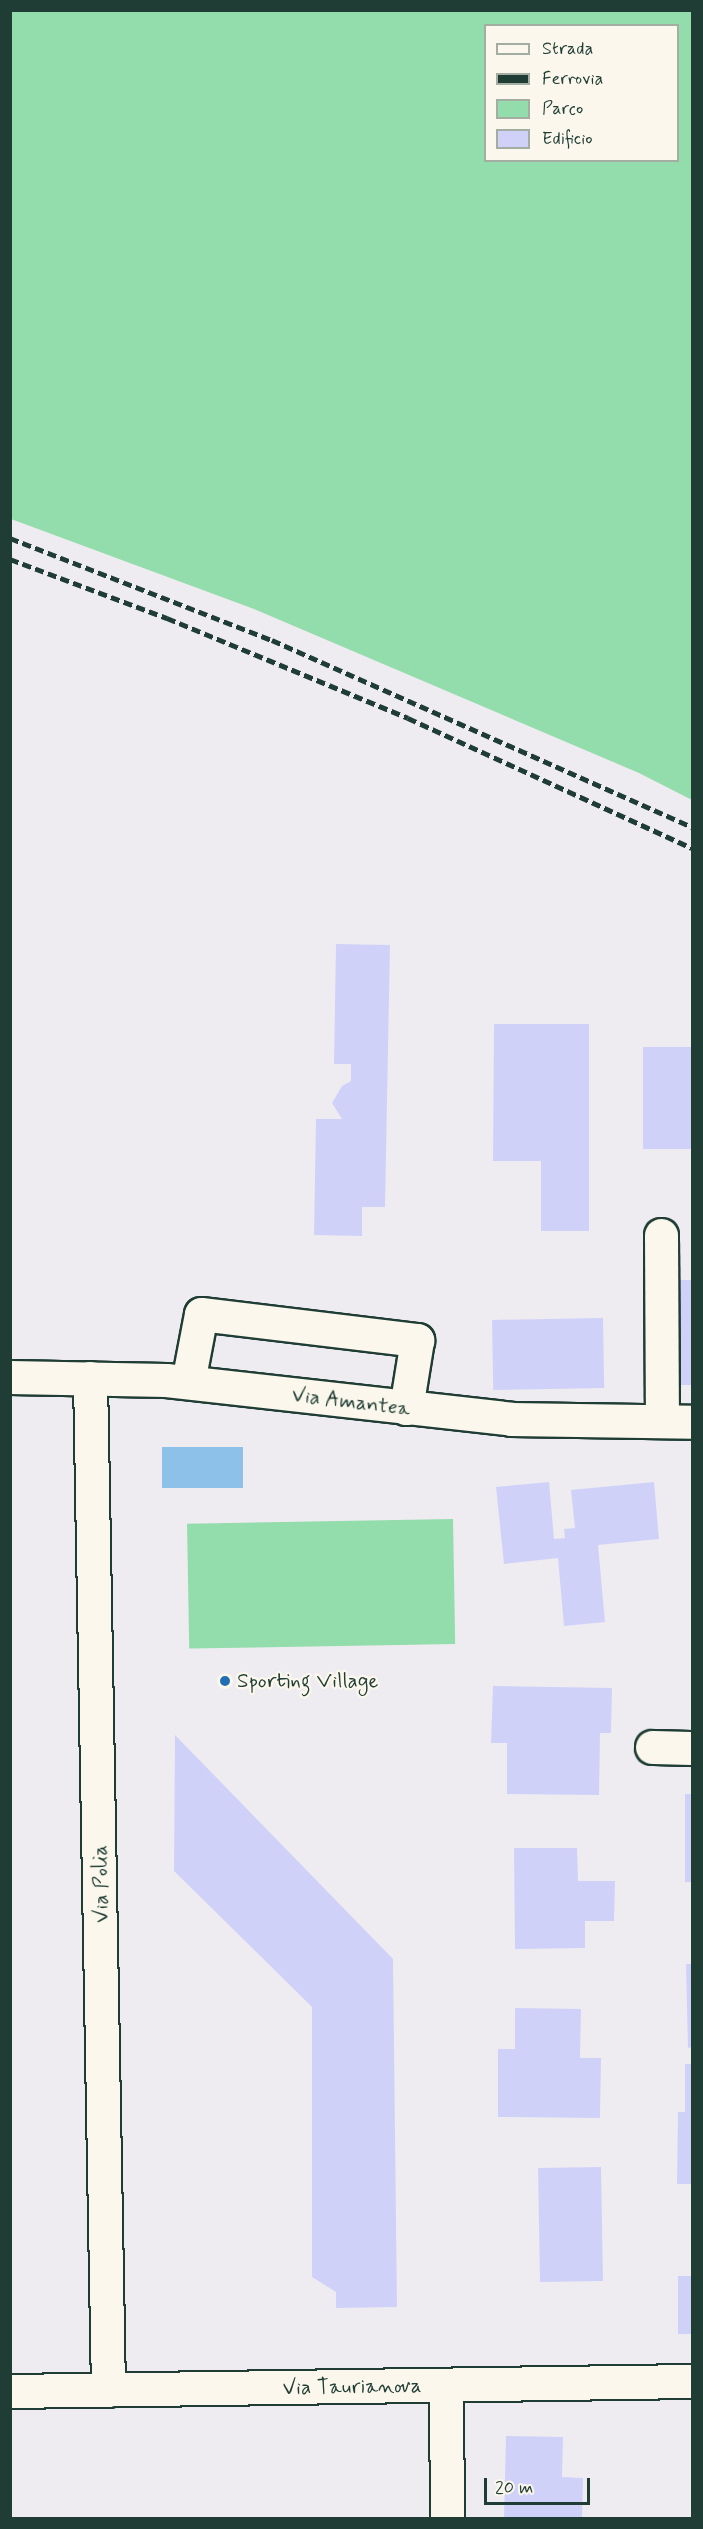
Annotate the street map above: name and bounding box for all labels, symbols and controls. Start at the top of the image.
legend [484,24,679,162]
text: Strada [542,37,593,61]
text: Ferrovia [542,67,603,91]
text: Parco [542,97,583,121]
text: Edificio [542,127,593,151]
street label: Via Amantea [292,1382,410,1422]
place label: Sporting Village [237,1668,373,1694]
marker: Sporting Village [218,1674,232,1688]
street label: Via Polia [88,1846,114,1922]
street label: Via Taurianova [286,2373,418,2401]
scale bar [487,2466,594,2504]
text: 20 m [495,2476,533,2500]

